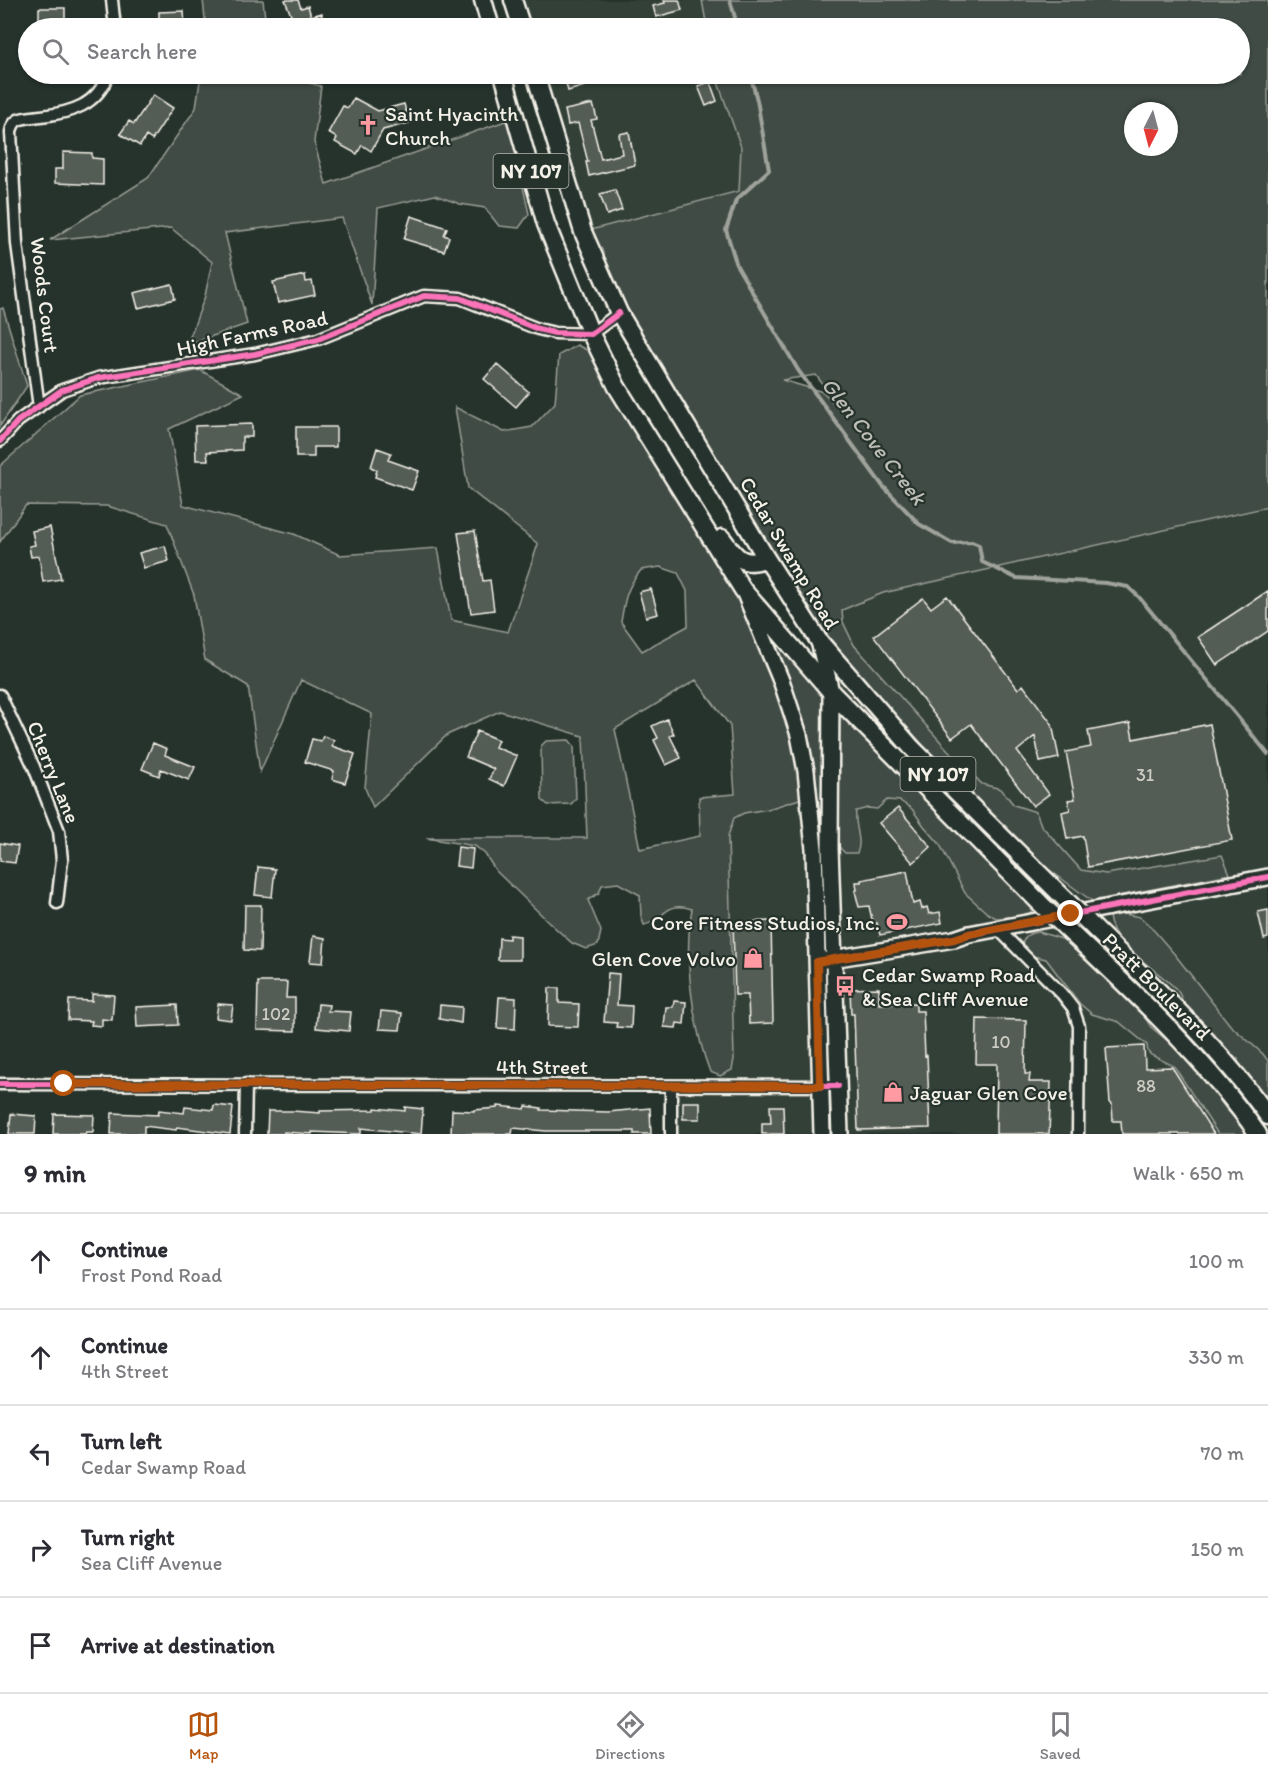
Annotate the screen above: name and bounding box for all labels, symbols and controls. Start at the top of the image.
search box [18,18,1250,84]
icon: search [39,35,72,68]
text: Search here [87,38,197,65]
place label: Saint Hyacinth Church [385,101,519,150]
north arrow [1124,102,1178,156]
church icon: Saint Hyacinth Church [356,113,380,137]
road number: NY 107 [494,154,568,188]
street label: Woods Court [26,236,65,354]
street label: High Farms Road [174,305,330,361]
water label: Glen Cove Creek [816,372,933,512]
street label: Cedar Swamp Road [735,472,846,634]
street label: Cherry Lane [22,717,86,827]
road number: NY 107 [900,757,976,791]
house number: 31 [1136,764,1154,786]
route end [1057,900,1083,926]
place label: Core Fitness Studios, Inc. [651,910,880,935]
sports icon: Core Fitness Studios, Inc. [885,910,909,934]
street label: Pratt Boulevard [1098,927,1217,1046]
place label: Glen Cove Volvo [591,946,736,971]
shop icon: Glen Cove Volvo [741,946,765,970]
place label: Cedar Swamp Road & Sea Cliff Avenue [862,962,1036,1011]
bus stop icon: Cedar Swamp Road & Sea Cliff Avenue [833,974,857,998]
house number: 102 [262,1003,291,1025]
house number: 10 [991,1031,1011,1053]
street label: 4th Street [496,1054,588,1079]
route start [50,1070,76,1096]
house number: 88 [1136,1075,1156,1097]
shop icon: Jaguar Glen Cove [881,1080,905,1104]
place label: Jaguar Glen Cove [910,1080,1068,1105]
text: 9 min [24,1157,86,1189]
text: Walk · 650 m [1133,1161,1244,1185]
text: Continue [81,1236,168,1263]
icon: ahead [24,1245,57,1278]
text: 100 m [1189,1249,1244,1273]
text: Frost Pond Road [81,1263,222,1287]
text: Continue [81,1332,168,1359]
icon: ahead [24,1341,57,1374]
text: 330 m [1189,1345,1244,1369]
text: 4th Street [81,1359,168,1383]
text: Turn left [81,1428,162,1455]
icon: left [24,1437,57,1470]
text: 70 m [1200,1441,1244,1465]
text: Cedar Swamp Road [81,1455,246,1479]
text: Turn right [81,1524,175,1551]
icon: right [24,1533,57,1566]
text: 150 m [1191,1537,1244,1561]
text: Sea Cliff Avenue [81,1551,222,1575]
icon: arrive [24,1629,57,1662]
text: Arrive at destination [81,1632,275,1659]
tab: Map [187,1708,220,1763]
tab: Directions [595,1708,665,1763]
tab: Saved [1040,1708,1081,1763]

